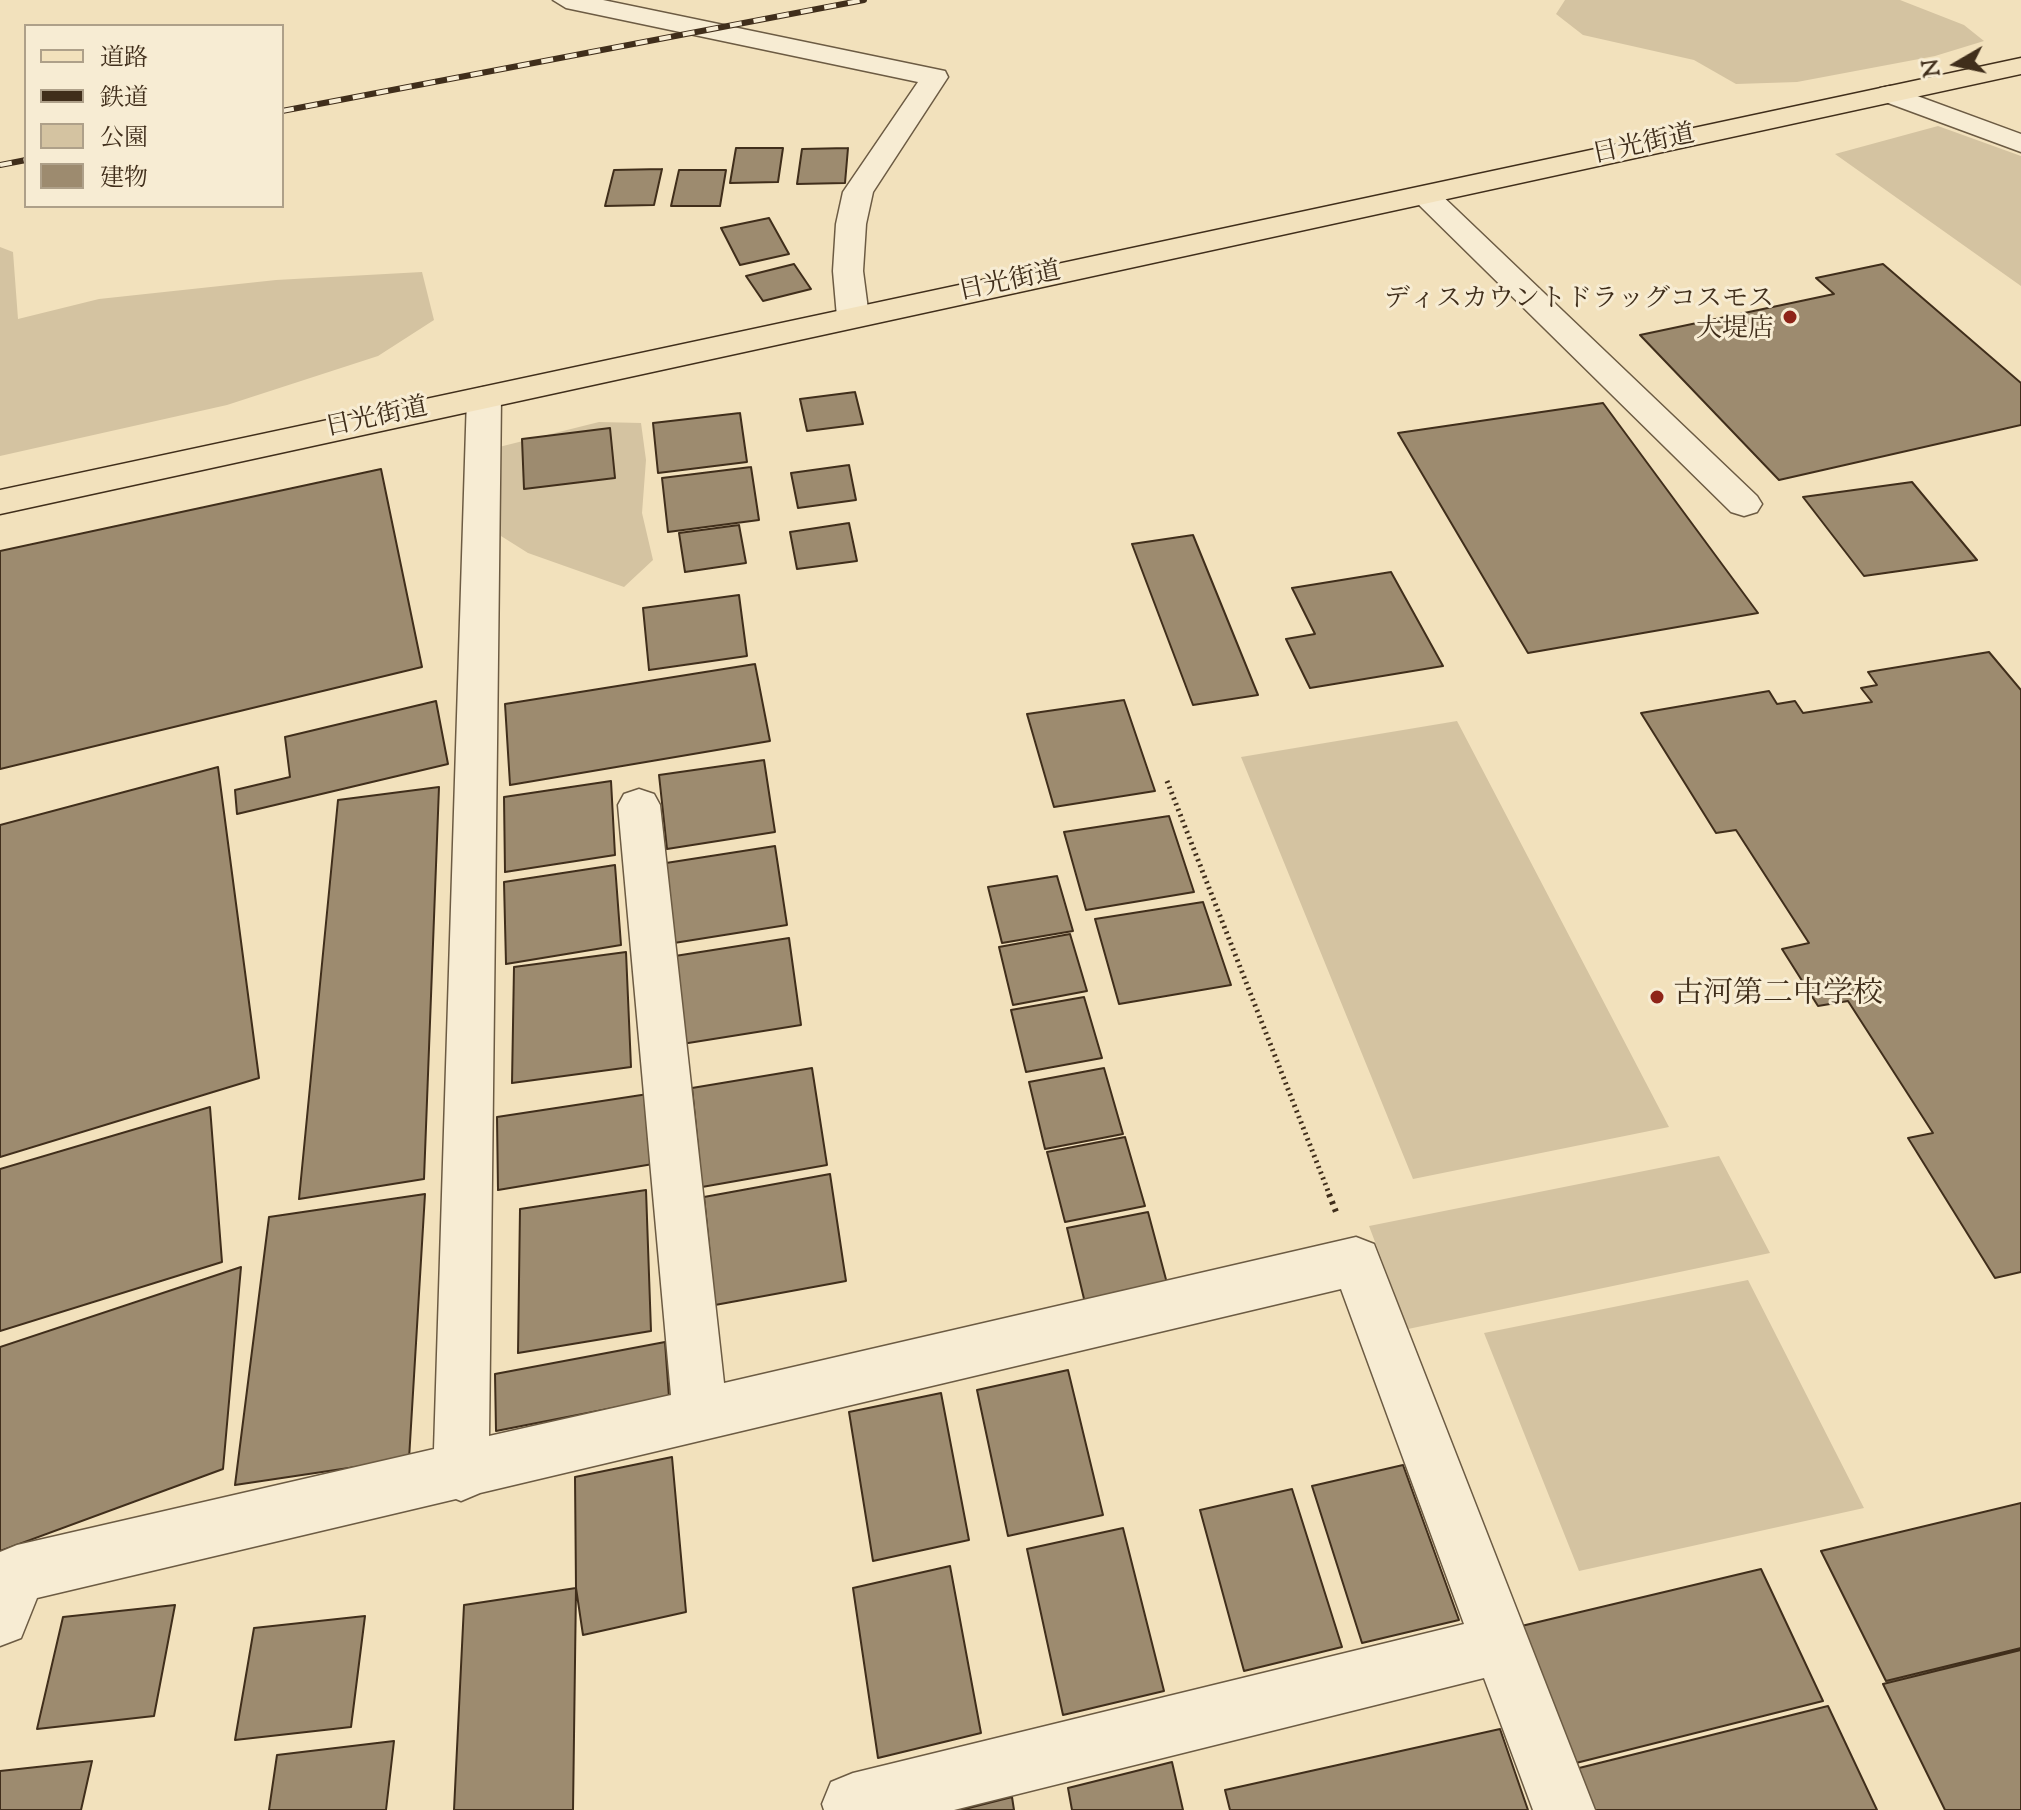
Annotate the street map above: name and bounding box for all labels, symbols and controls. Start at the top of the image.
legend [24,24,284,208]
north arrow [1917,24,1997,104]
text: 道路 [100,42,148,76]
text: N [1916,57,1950,79]
text: 鉄道 [100,82,148,116]
street label: 日光街道 [1590,121,1698,173]
text: 公園 [100,122,148,156]
text: 建物 [100,162,148,196]
street label: 日光街道 [956,258,1064,310]
place label: ディスカウントドラッグコスモス 大堤店 [1384,286,1774,348]
marker: ディスカウントドラッグコスモス 大堤店 [1781,308,1799,326]
street label: 日光街道 [323,394,431,446]
place label: 古河第二中学校 [1673,979,1883,1015]
marker: 古河第二中学校 [1648,988,1666,1006]

